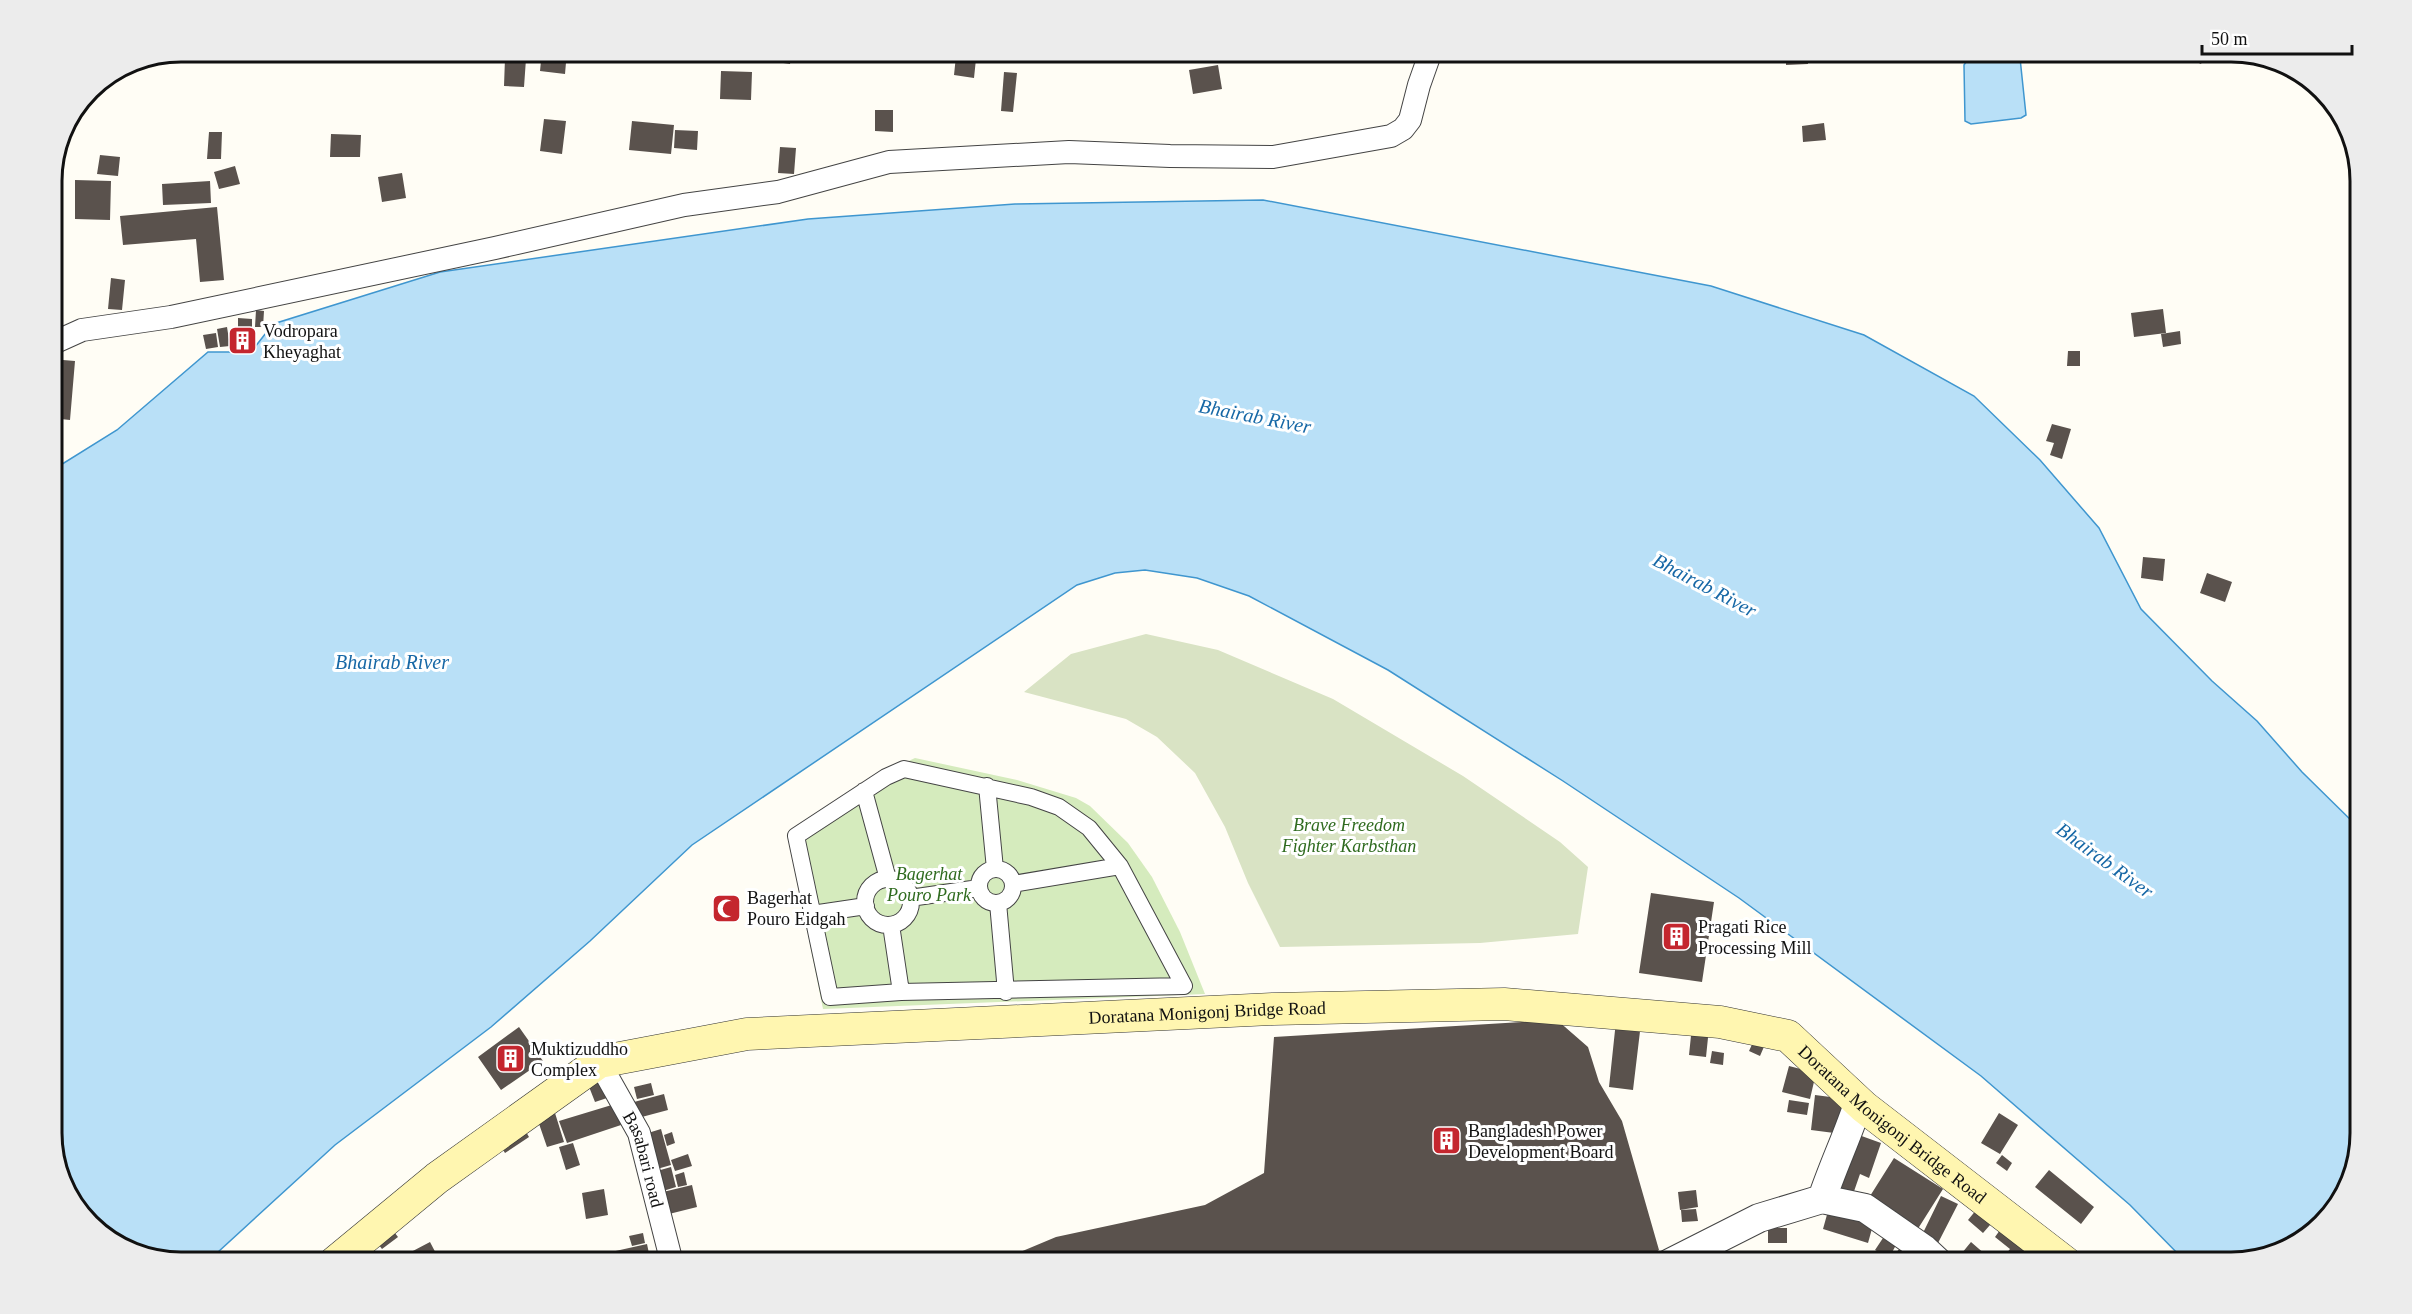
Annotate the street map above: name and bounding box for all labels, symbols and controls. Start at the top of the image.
scale bar [2202,18,2352,56]
text: 50 m [2211,29,2248,49]
place label: Vodropara Kheyaghat [263,321,341,362]
building icon: Vodropara Kheyaghat [226,325,258,357]
water label: Bhairab River [1197,394,1313,438]
water label: Bhairab River [1650,549,1761,622]
water label: Bhairab River [335,651,449,673]
park label: Brave Freedom Fighter Karbsthan [1281,815,1416,856]
water label: Bhairab River [2052,818,2158,902]
park label: Bagerhat Pouro Park [886,864,972,905]
place label: Bagerhat Pouro Eidgah [747,888,846,929]
mosque icon: Bagerhat Pouro Eidgah [710,892,742,924]
place label: Pragati Rice Processing Mill [1698,917,1812,958]
building icon: Pragati Rice Processing Mill [1661,921,1693,953]
street label: Doratana Monigonj Bridge Road [1088,998,1326,1028]
place label: Muktizuddho Complex [531,1039,628,1080]
street label: Doratana Monigonj Bridge Road [1794,1041,1990,1208]
building icon: Muktizuddho Complex [494,1043,526,1075]
street label: Basabari road [619,1108,667,1209]
place label: Bangladesh Power Development Board [1468,1121,1613,1162]
building icon: Bangladesh Power Development Board [1431,1125,1463,1157]

